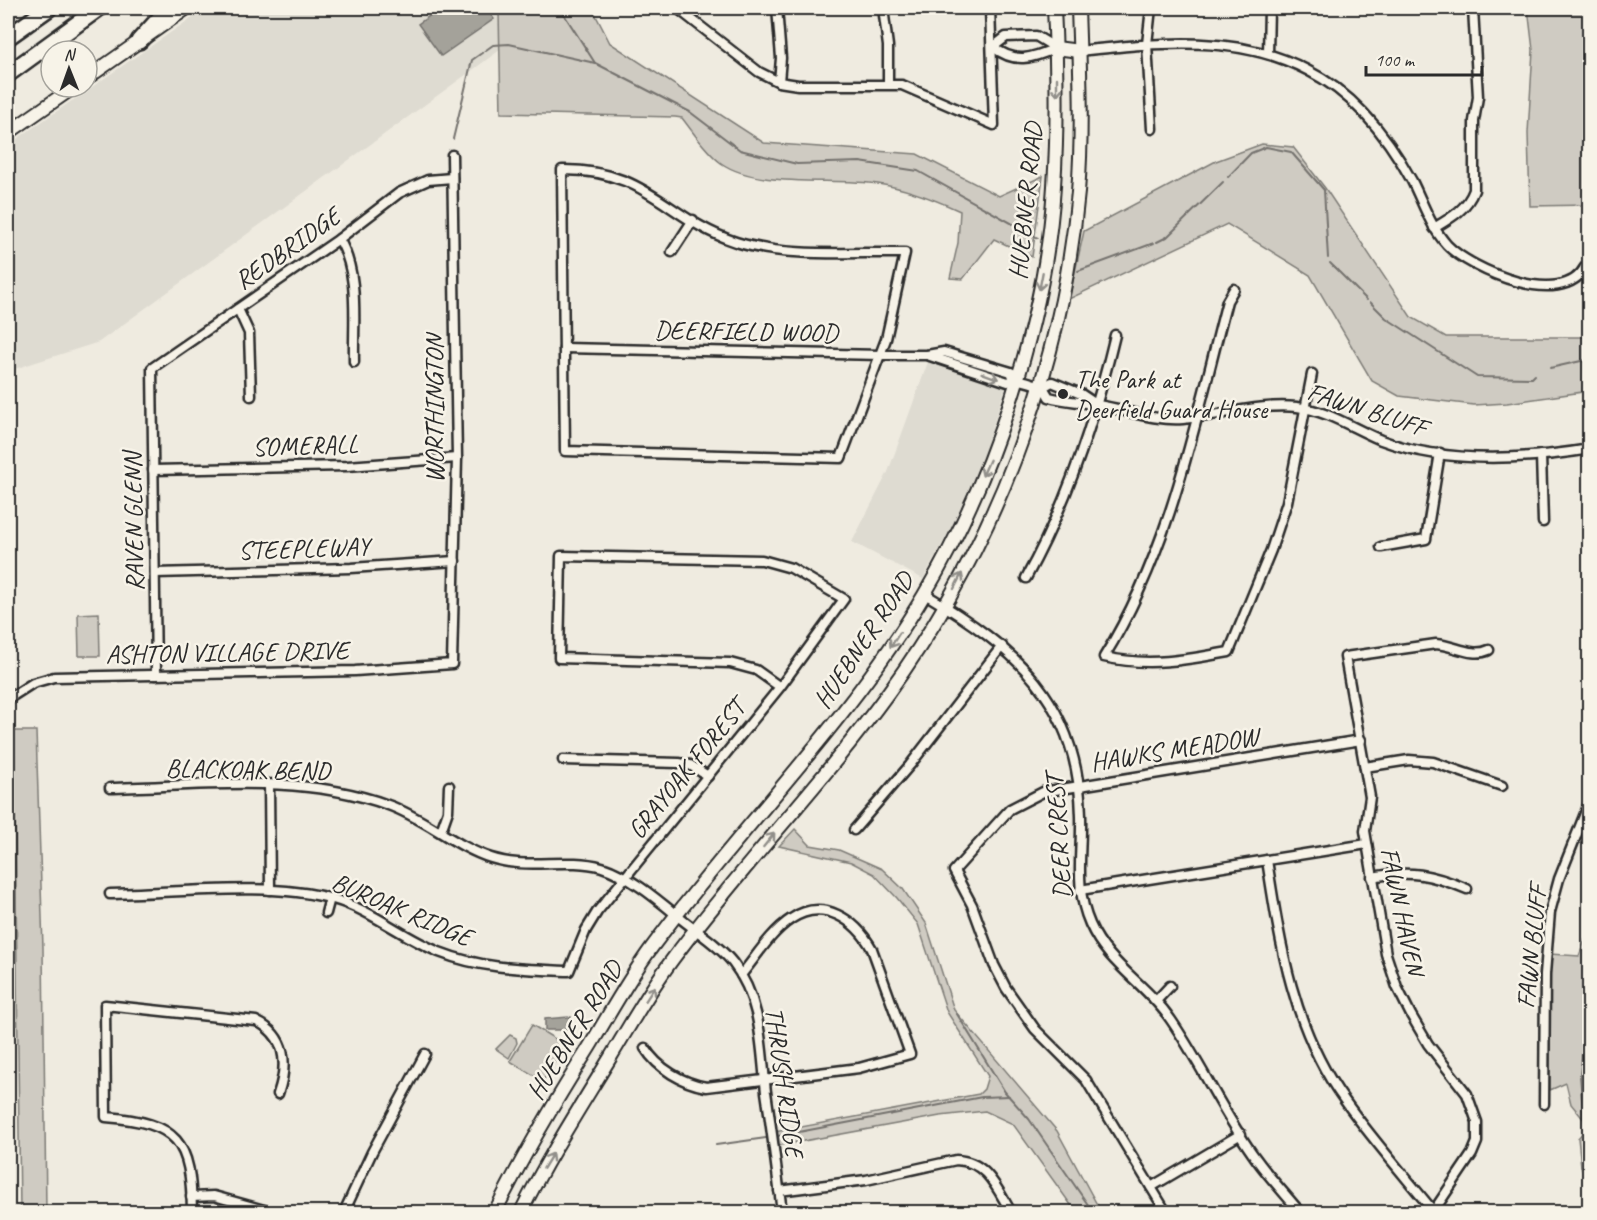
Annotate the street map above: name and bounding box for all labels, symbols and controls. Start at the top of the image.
north arrow [39,39,99,99]
scale bar [1366,39,1482,77]
text: N [64,45,77,65]
text: 100 m [1375,49,1416,71]
one-way arrow [1051,76,1063,96]
street label: HUEBNER ROAD [1001,118,1050,281]
street label: REDBRIDGE [228,198,350,297]
one-way arrow [1035,271,1046,290]
street label: DEERFIELD WOOD [654,313,840,350]
street label: WORTHINGTON [418,331,451,483]
place label: The Park at Deerfield Guard House [1075,363,1269,426]
one-way arrow [980,371,999,382]
street label: FAWN BLUFF [1303,375,1435,446]
marker: The Park at Deerfield Guard House [1056,387,1070,401]
street label: SOMERALL [252,427,359,464]
street label: RAVEN GLENN [116,448,151,592]
one-way arrow [980,458,991,476]
street label: STEEPLEWAY [238,530,374,567]
street label: HUEBNER ROAD [806,563,923,715]
one-way arrow [952,573,964,591]
one-way arrow [889,631,901,647]
street label: ASHTON VILLAGE DRIVE [105,634,352,671]
street label: GRAYOAK FOREST [620,688,756,846]
street label: HAWKS MEADOW [1088,719,1264,779]
street label: BLACKOAK BEND [165,752,333,787]
street label: DEER CREST [1037,767,1079,900]
one-way arrow [763,833,776,849]
street label: FAWN HAVEN [1373,844,1433,982]
street label: BUROAK RIDGE [327,865,480,955]
street label: FAWN BLUFF [1509,879,1555,1010]
street label: HUEBNER ROAD [519,952,632,1106]
one-way arrow [644,986,656,1003]
street label: THRUSH RIDGE [758,1005,812,1163]
one-way arrow [542,1153,554,1170]

